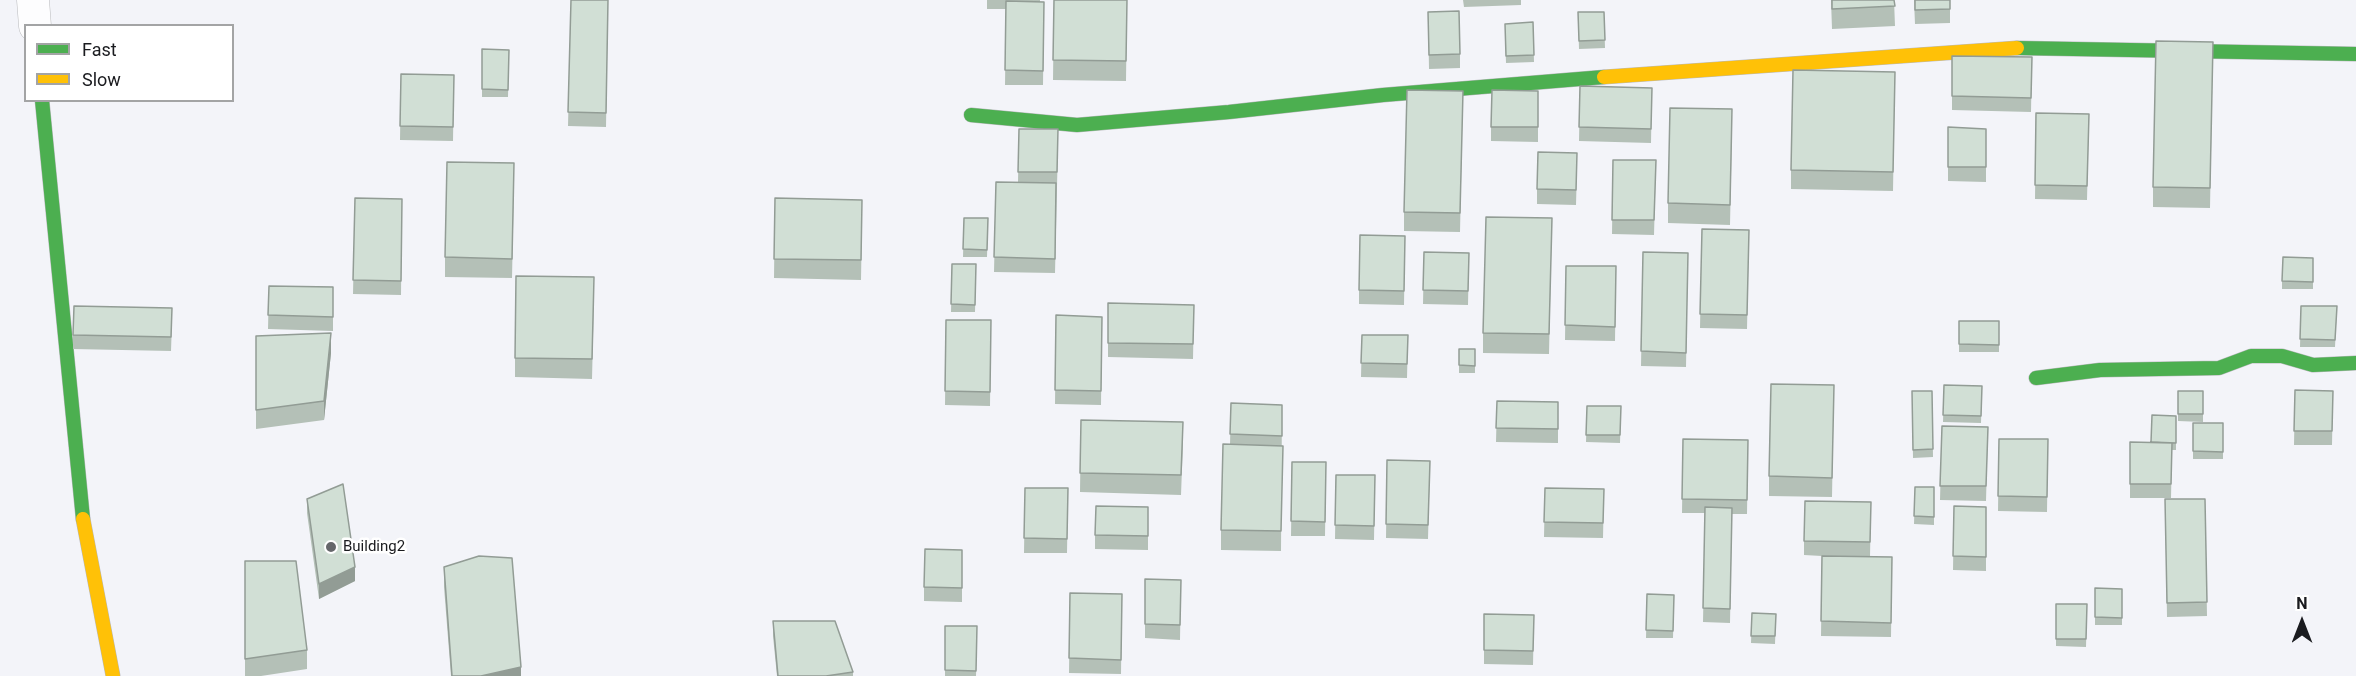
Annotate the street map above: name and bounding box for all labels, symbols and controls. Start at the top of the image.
legend [24,24,234,102]
text: Fast [82,39,117,60]
text: Slow [82,69,121,90]
place label: Building2 [343,538,405,556]
marker: Building2 [324,540,338,554]
north arrow [2272,592,2332,652]
text: N [2296,594,2308,613]

